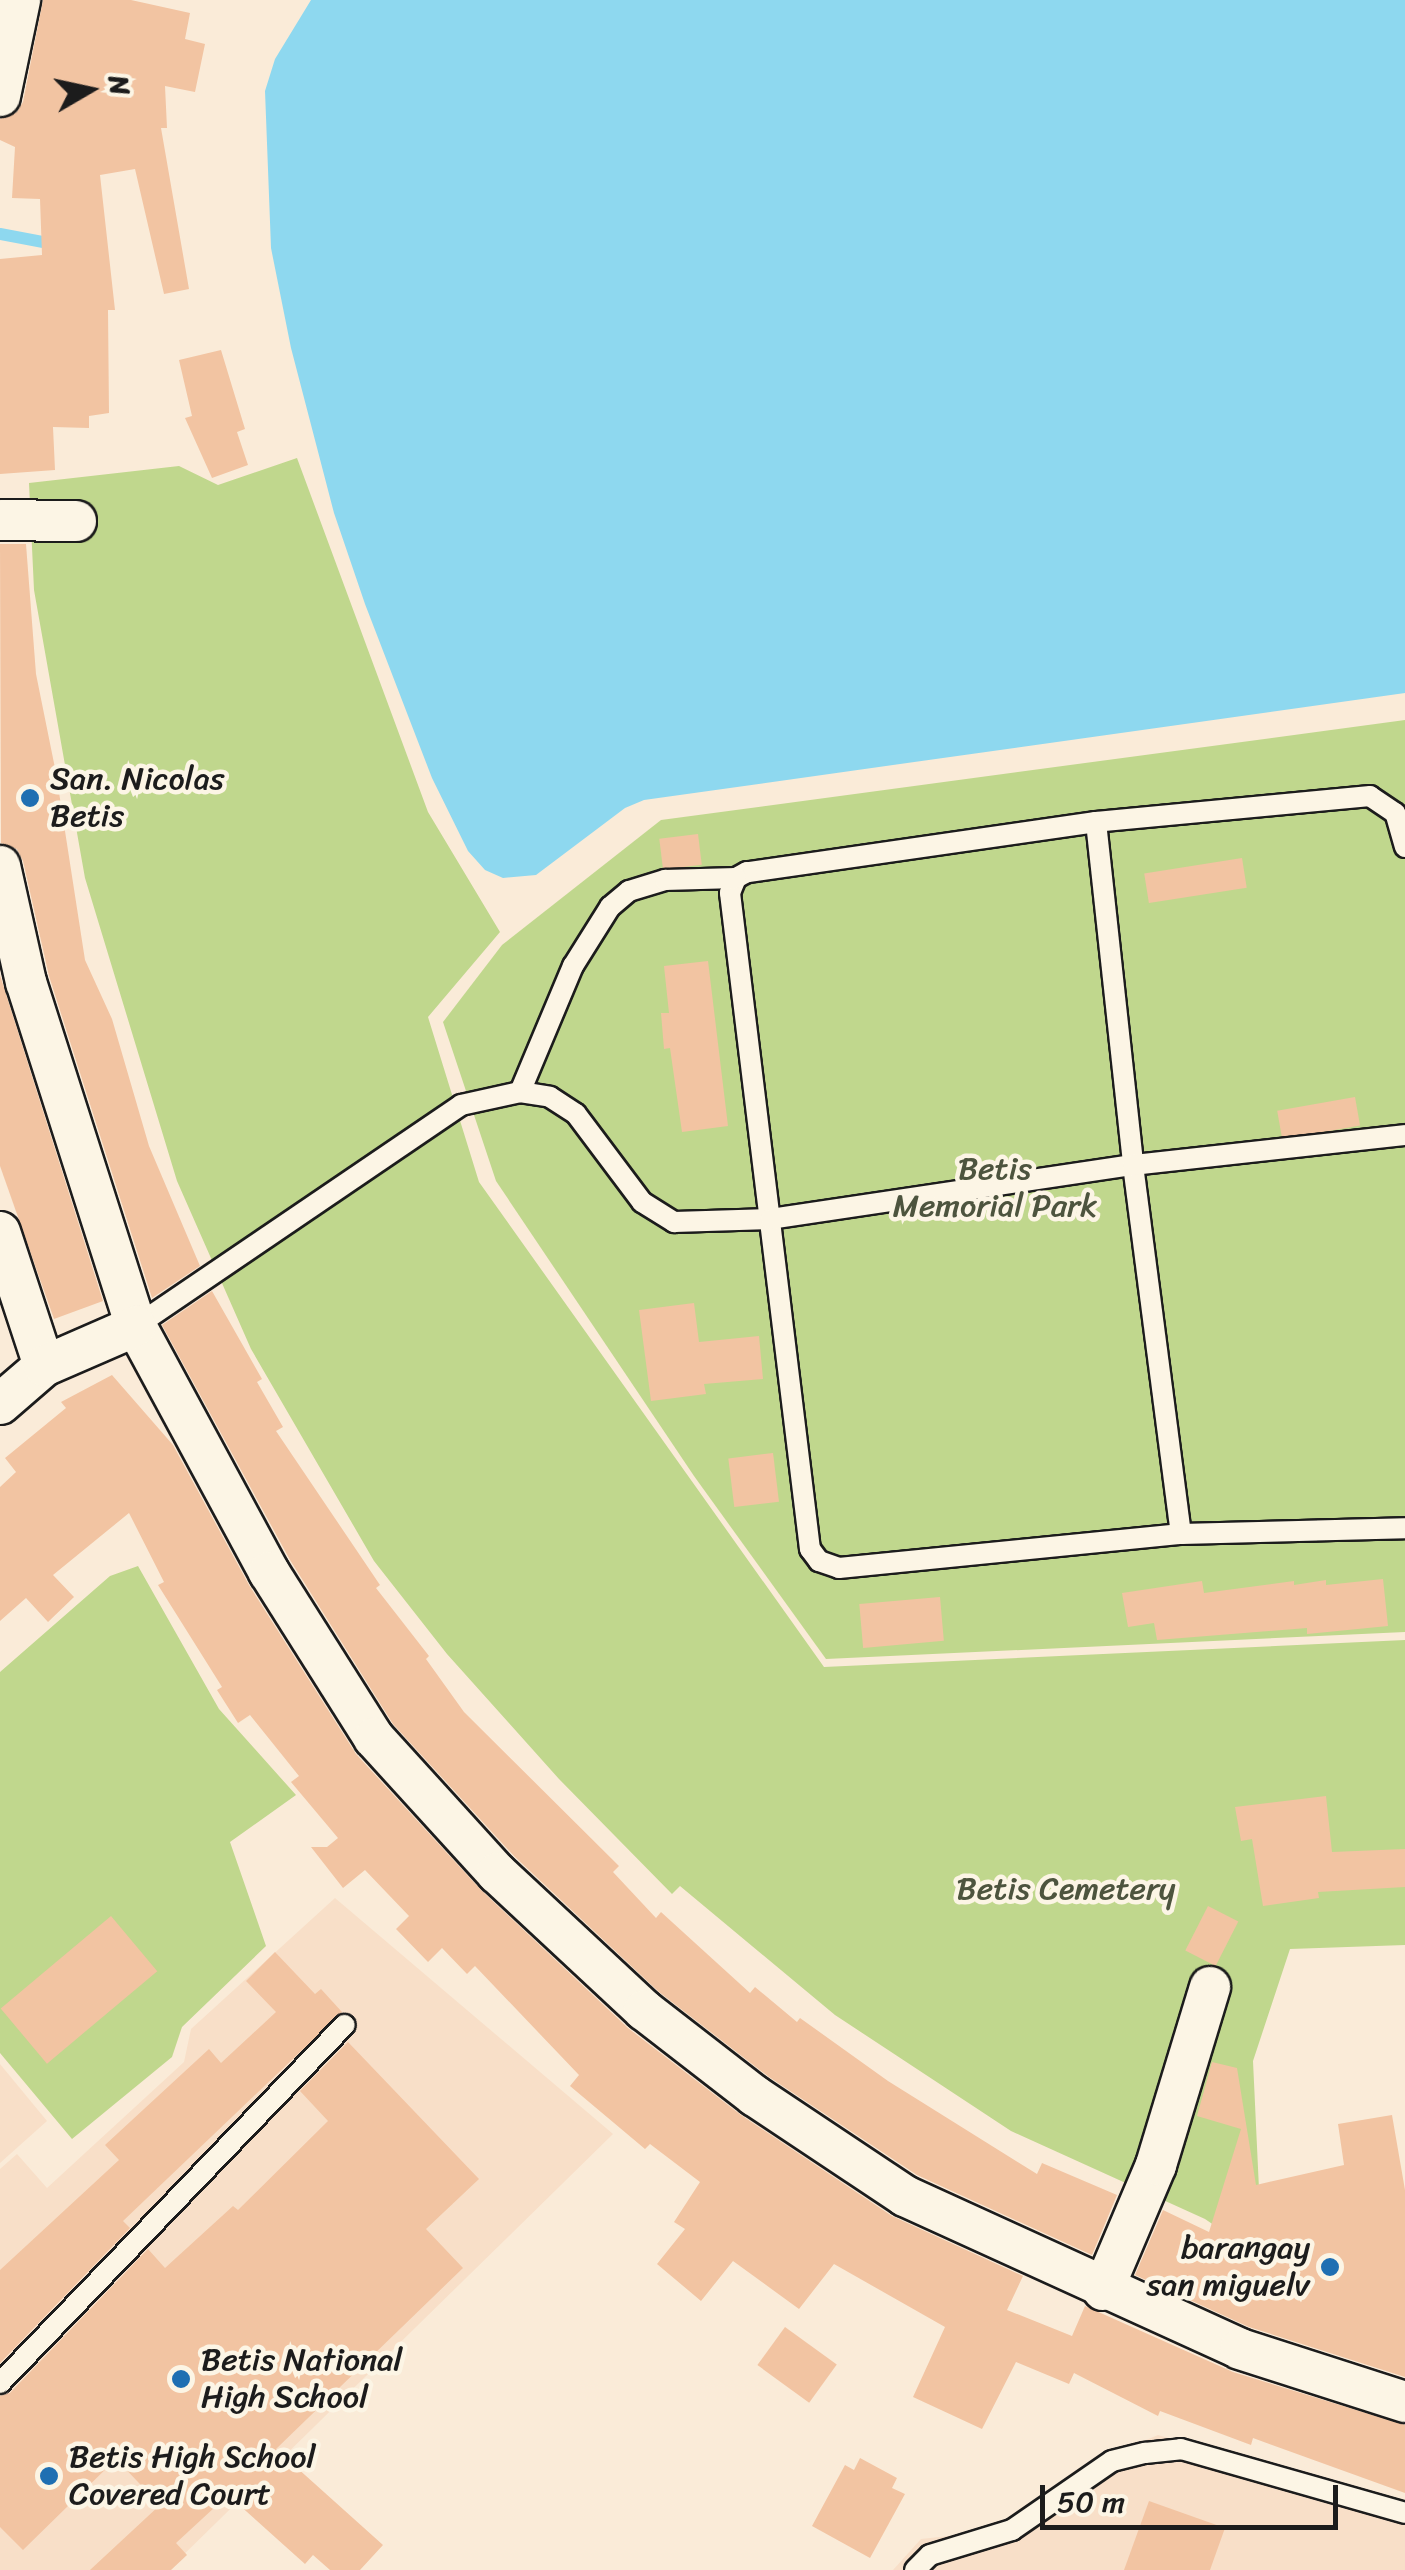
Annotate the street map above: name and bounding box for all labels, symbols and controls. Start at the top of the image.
north arrow [40,40,140,140]
text: N [94,72,146,99]
place label: San. Nicolas Betis [50,761,223,836]
marker: San. Nicolas Betis [19,787,41,809]
park label: Betis Memorial Park [893,1151,1097,1226]
park label: Betis Cemetery [956,1870,1176,1908]
place label: barangay san miguelv [1148,2230,1310,2305]
marker: barangay san miguelv [1319,2256,1341,2278]
place label: Betis National High School [201,2342,403,2417]
marker: Betis National High School [170,2368,192,2390]
place label: Betis High School Covered Court [69,2439,319,2514]
marker: Betis High School Covered Court [38,2465,60,2487]
scale bar [1045,2465,1342,2527]
text: 50 m [1057,2475,1125,2529]

